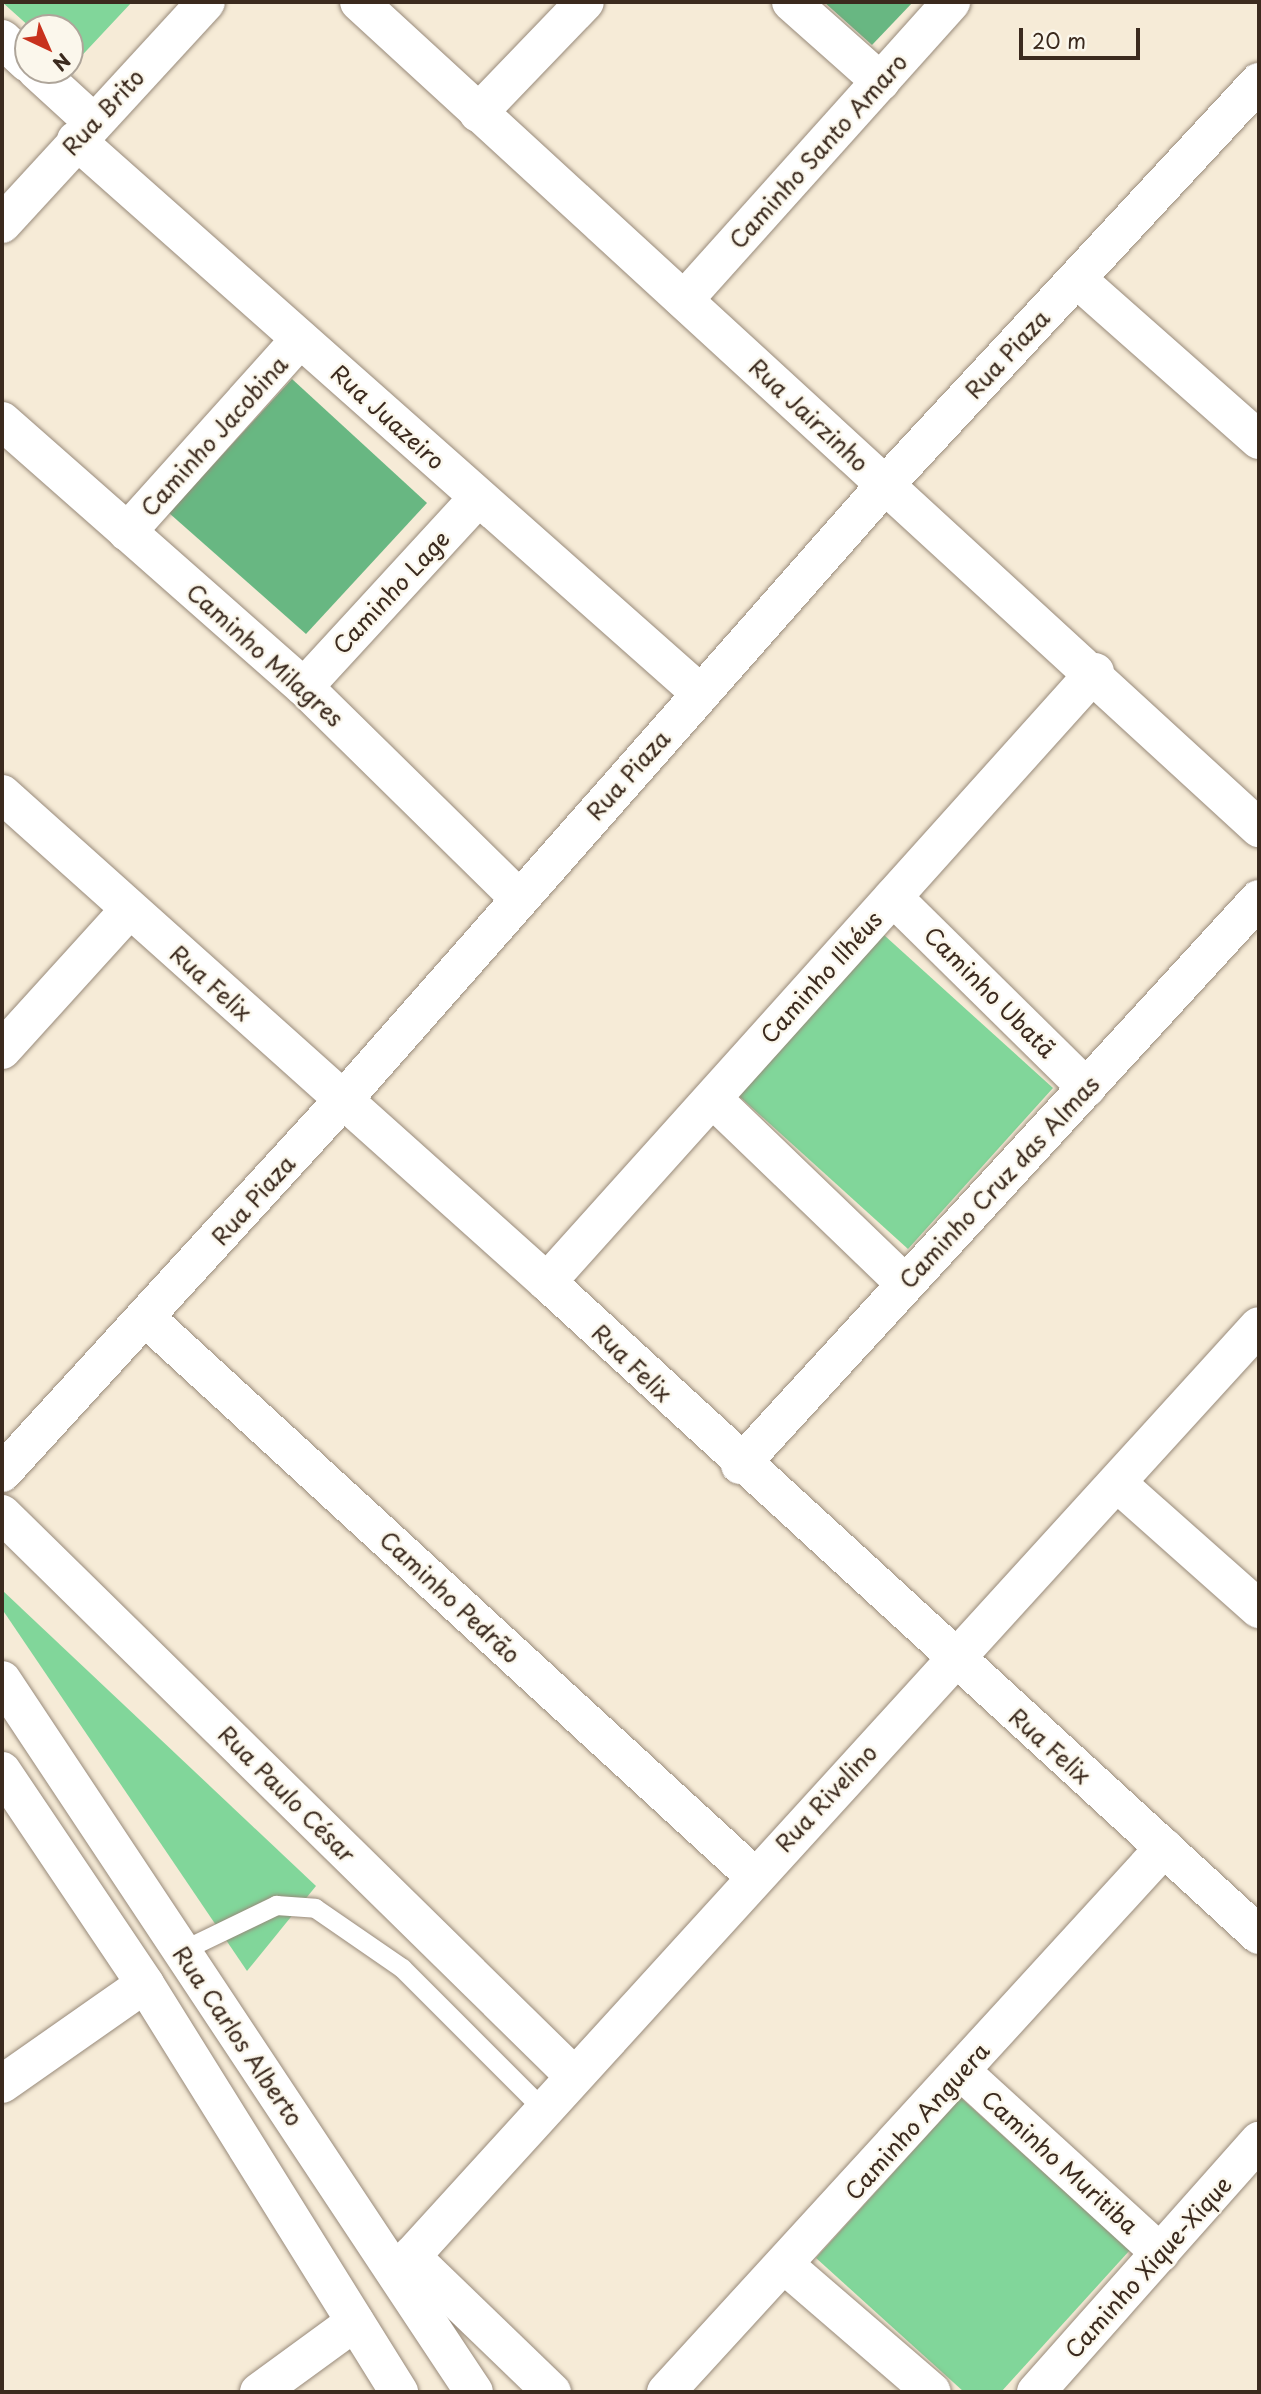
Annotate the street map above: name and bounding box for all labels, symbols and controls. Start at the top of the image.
north arrow [14,14,84,84]
scale bar [1023,14,1144,58]
text: 20 m [1032,24,1086,56]
text: N [47,47,77,78]
street label: Caminho Santo Amaro [723,48,913,254]
street label: Rua Brito [56,63,150,161]
street label: Rua Piaza [959,304,1055,404]
street label: Caminho Jacobina [135,351,293,521]
street label: Rua Jairzinho [743,352,875,478]
street label: Rua Juazeiro [325,358,451,476]
street label: Caminho Lage [327,525,455,659]
street label: Caminho Milagres [181,578,349,732]
street label: Rua Piaza [580,724,676,826]
street label: Caminho Ilhéus [755,905,887,1049]
street label: Caminho Ubatã [919,921,1061,1063]
street label: Rua Felix [164,939,258,1027]
street label: Caminho Cruz das Almas [893,1070,1105,1294]
street label: Rua Piaza [205,1149,301,1251]
street label: Rua Felix [586,1318,678,1408]
street label: Caminho Pedrão [374,1525,526,1669]
street label: Rua Felix [1003,1702,1097,1790]
street label: Rua Paulo César [213,1720,361,1868]
street label: Rua Rivelino [770,1739,882,1857]
street label: Rua Carlos Alberto [167,1940,309,2132]
street label: Caminho Anguera [839,2036,995,2206]
street label: Caminho Muritiba [976,2084,1144,2240]
street label: Caminho Xique-Xique [1059,2170,1237,2364]

